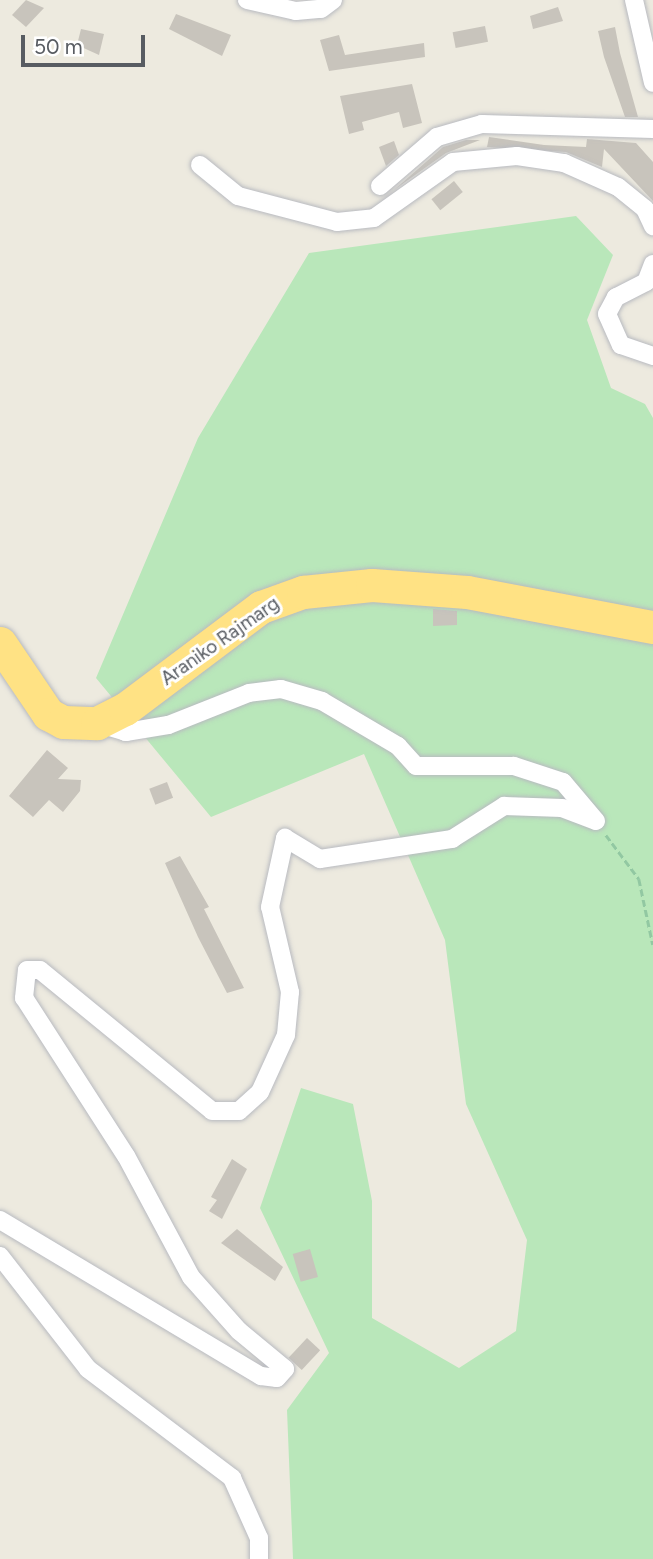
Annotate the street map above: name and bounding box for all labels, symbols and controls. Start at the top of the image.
scale bar [24,21,149,65]
text: 50 m [34,34,83,59]
street label: Araniko Rajmarg [157,592,283,690]

